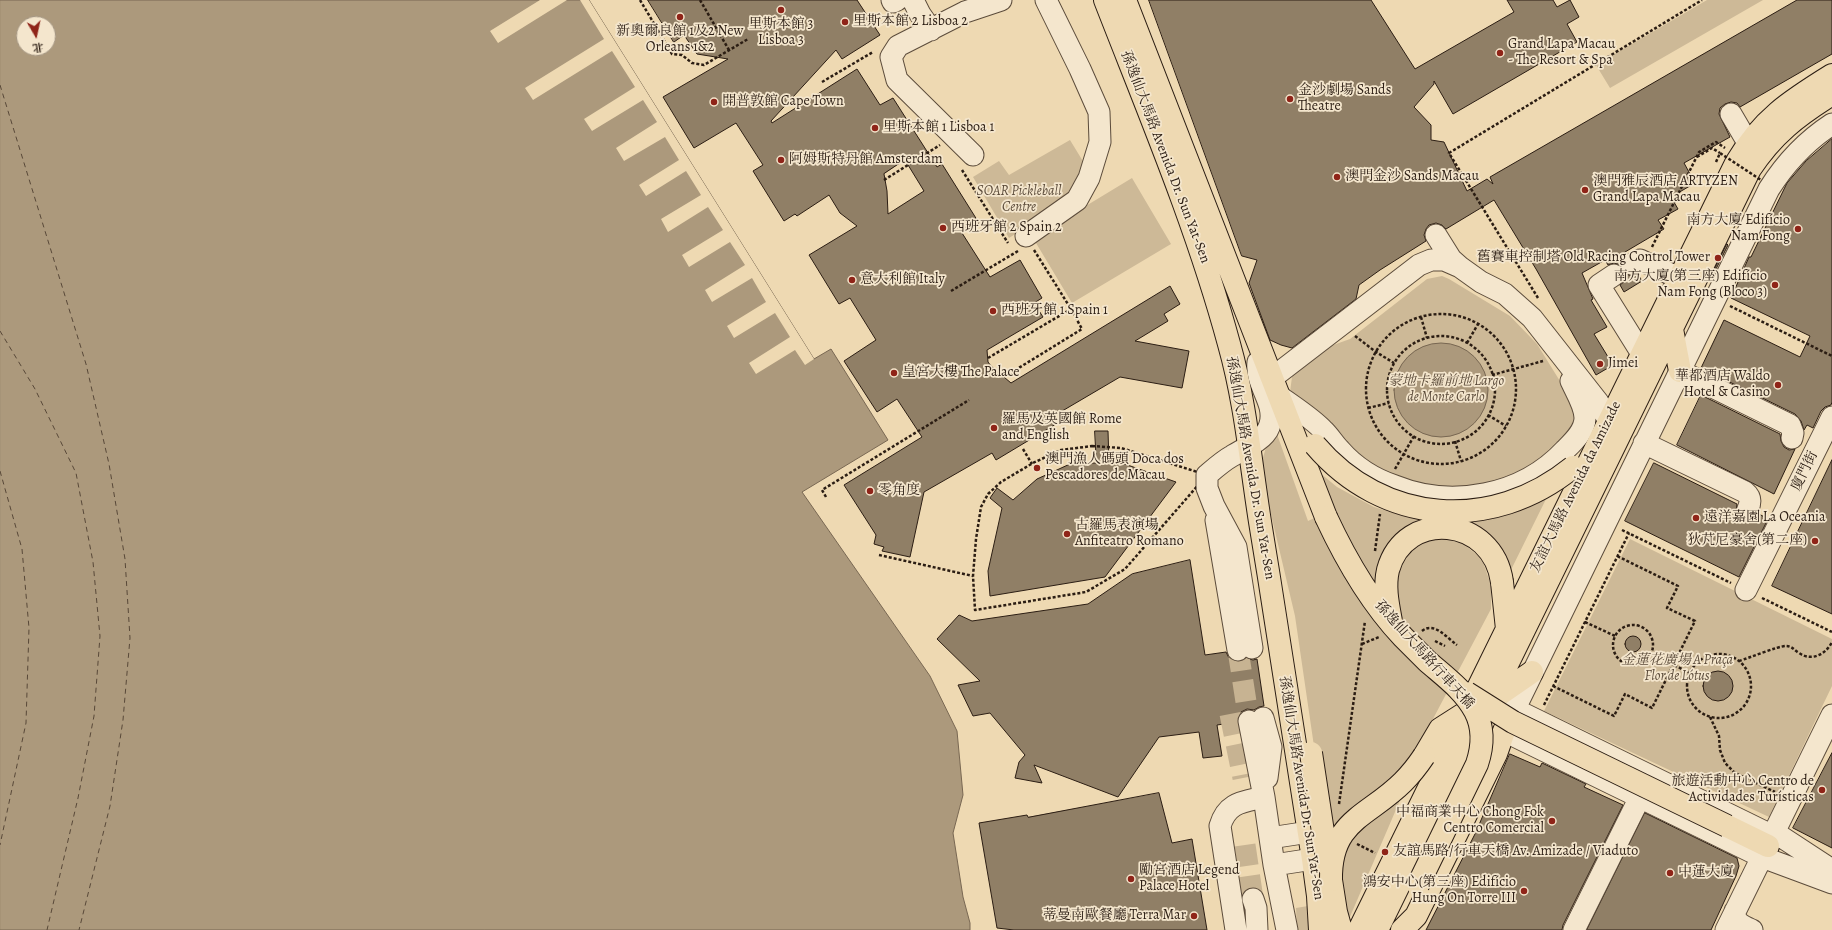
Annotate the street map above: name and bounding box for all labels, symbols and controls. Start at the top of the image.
marker: 里斯本館 3 Lisboa 3 [776,5,786,15]
marker: 新奧爾良館 1及2 New Orleans 1&2 [675,12,685,22]
place label: 里斯本館 2 Lisboa 2 [853,14,968,30]
north arrow [16,16,56,56]
place label: 里斯本館 3 Lisboa 3 [749,17,813,50]
marker: 里斯本館 2 Lisboa 2 [840,17,850,27]
place label: 新奧爾良館 1及2 New Orleans 1&2 [617,24,743,56]
place label: Grand Lapa Macau - The Resort & Spa [1508,37,1615,70]
text: 北 [31,39,44,56]
street label: 孫逸仙大馬路 Avenida Dr. Sun Yat-Sen [1117,48,1213,266]
marker: Grand Lapa Macau - The Resort & Spa [1495,48,1505,58]
place label: 金沙劇場 Sands Theatre [1298,83,1391,116]
place label: 開普敦館 Cape Town [722,94,844,110]
marker: 金沙劇場 Sands Theatre [1285,94,1295,104]
marker: 開普敦館 Cape Town [709,97,719,107]
place label: 里斯本館 1 Lisboa 1 [883,120,994,136]
marker: 里斯本館 1 Lisboa 1 [870,123,880,133]
place label: 阿姆斯特丹館 Amsterdam [789,152,943,168]
marker: 阿姆斯特丹館 Amsterdam [776,155,786,165]
place label: 澳門金沙 Sands Macau [1345,169,1479,185]
marker: 澳門金沙 Sands Macau [1332,172,1342,182]
place label: 澳門雅辰酒店 ARTYZEN Grand Lapa Macau [1593,174,1738,206]
park label: SOAR Pickleball Centre [977,184,1061,216]
marker: 澳門雅辰酒店 ARTYZEN Grand Lapa Macau [1580,185,1590,195]
place label: 南方大廈 Edifício Nam Fong [1686,213,1790,246]
place label: 西班牙館 2 Spain 2 [951,220,1062,236]
marker: 西班牙館 2 Spain 2 [938,223,948,233]
marker: 南方大廈 Edifício Nam Fong [1793,224,1803,234]
place label: 舊賽車控制塔 Old Racing Control Tower [1477,250,1710,266]
marker: 舊賽車控制塔 Old Racing Control Tower [1713,253,1723,263]
place label: 南方大廈(第三座) Edifício Nam Fong (Bloco 3) [1614,269,1767,302]
place label: 意大利館 Italy [860,272,945,288]
marker: 意大利館 Italy [847,275,857,285]
marker: 南方大廈(第三座) Edifício Nam Fong (Bloco 3) [1770,280,1780,290]
place label: 西班牙館 1 Spain 1 [1001,303,1108,319]
marker: 西班牙館 1 Spain 1 [988,306,998,316]
street label: 孫逸仙大馬路 Avenida Dr. Sun Yat-Sen [1222,355,1278,581]
place label: Jimei [1608,356,1638,372]
marker: Jimei [1595,359,1605,369]
place label: 皇宮大樓 The Palace [902,365,1020,381]
marker: 皇宮大樓 The Palace [889,368,899,378]
place label: 華都酒店 Waldo Hotel & Casino [1675,369,1770,402]
park label: 蒙地卡羅前地 Largo de Monte Carlo [1388,374,1504,406]
marker: 華都酒店 Waldo Hotel & Casino [1773,380,1783,390]
street label: 友誼大馬路 Avenida da Amizade [1527,399,1625,575]
place label: 羅馬及英國館 Rome and English [1002,412,1122,444]
marker: 羅馬及英國館 Rome and English [989,423,999,433]
street label: 廈門街 [1788,448,1822,494]
place label: 澳門漁人碼頭 Doca dos Pescadores de Macau [1045,452,1184,484]
marker: 澳門漁人碼頭 Doca dos Pescadores de Macau [1032,463,1042,473]
place label: 零角度 [878,483,920,499]
marker: 零角度 [865,486,875,496]
place label: 遠洋嘉園 La Oceania [1704,510,1826,526]
marker: 遠洋嘉園 La Oceania [1691,513,1701,523]
place label: 古羅馬表演場 Anfiteatro Romano [1075,518,1184,550]
marker: 古羅馬表演場 Anfiteatro Romano [1062,529,1072,539]
place label: 狄芃尼豪舍(第二座) [1687,533,1807,549]
marker: 狄芃尼豪舍(第二座) [1810,536,1820,546]
street label: 孫逸仙大馬路行車天橋 [1371,597,1477,713]
park label: 金蓮花廣場 A Praça Flor de Lótus [1621,653,1733,686]
street label: 孫逸仙大馬路 Avenida Dr. Sun Yat-Sen [1275,675,1327,901]
place label: 旅遊活動中心 Centro de Actividades Turísticas [1671,774,1814,806]
marker: 旅遊活動中心 Centro de Actividades Turísticas [1817,785,1827,795]
place label: 中福商業中心 Chong Fok Centro Comercial [1396,805,1544,838]
marker: 中福商業中心 Chong Fok Centro Comercial [1547,816,1557,826]
place label: 友誼馬路/行車天橋 Av. Amizade / Viaduto [1393,844,1638,860]
marker: 友誼馬路/行車天橋 Av. Amizade / Viaduto [1380,847,1390,857]
place label: 勵宮酒店 Legend Palace Hotel [1139,863,1239,896]
place label: 中蓮大廈 [1678,865,1734,881]
marker: 中蓮大廈 [1665,868,1675,878]
marker: 勵宮酒店 Legend Palace Hotel [1126,874,1136,884]
place label: 鴻安中心(第三座) Edifício Hung On Torre III [1363,875,1516,908]
marker: 鴻安中心(第三座) Edifício Hung On Torre III [1519,886,1529,896]
place label: 蒂曼南歐餐廳 Terra Mar [1043,908,1186,924]
marker: 蒂曼南歐餐廳 Terra Mar [1189,911,1199,921]

